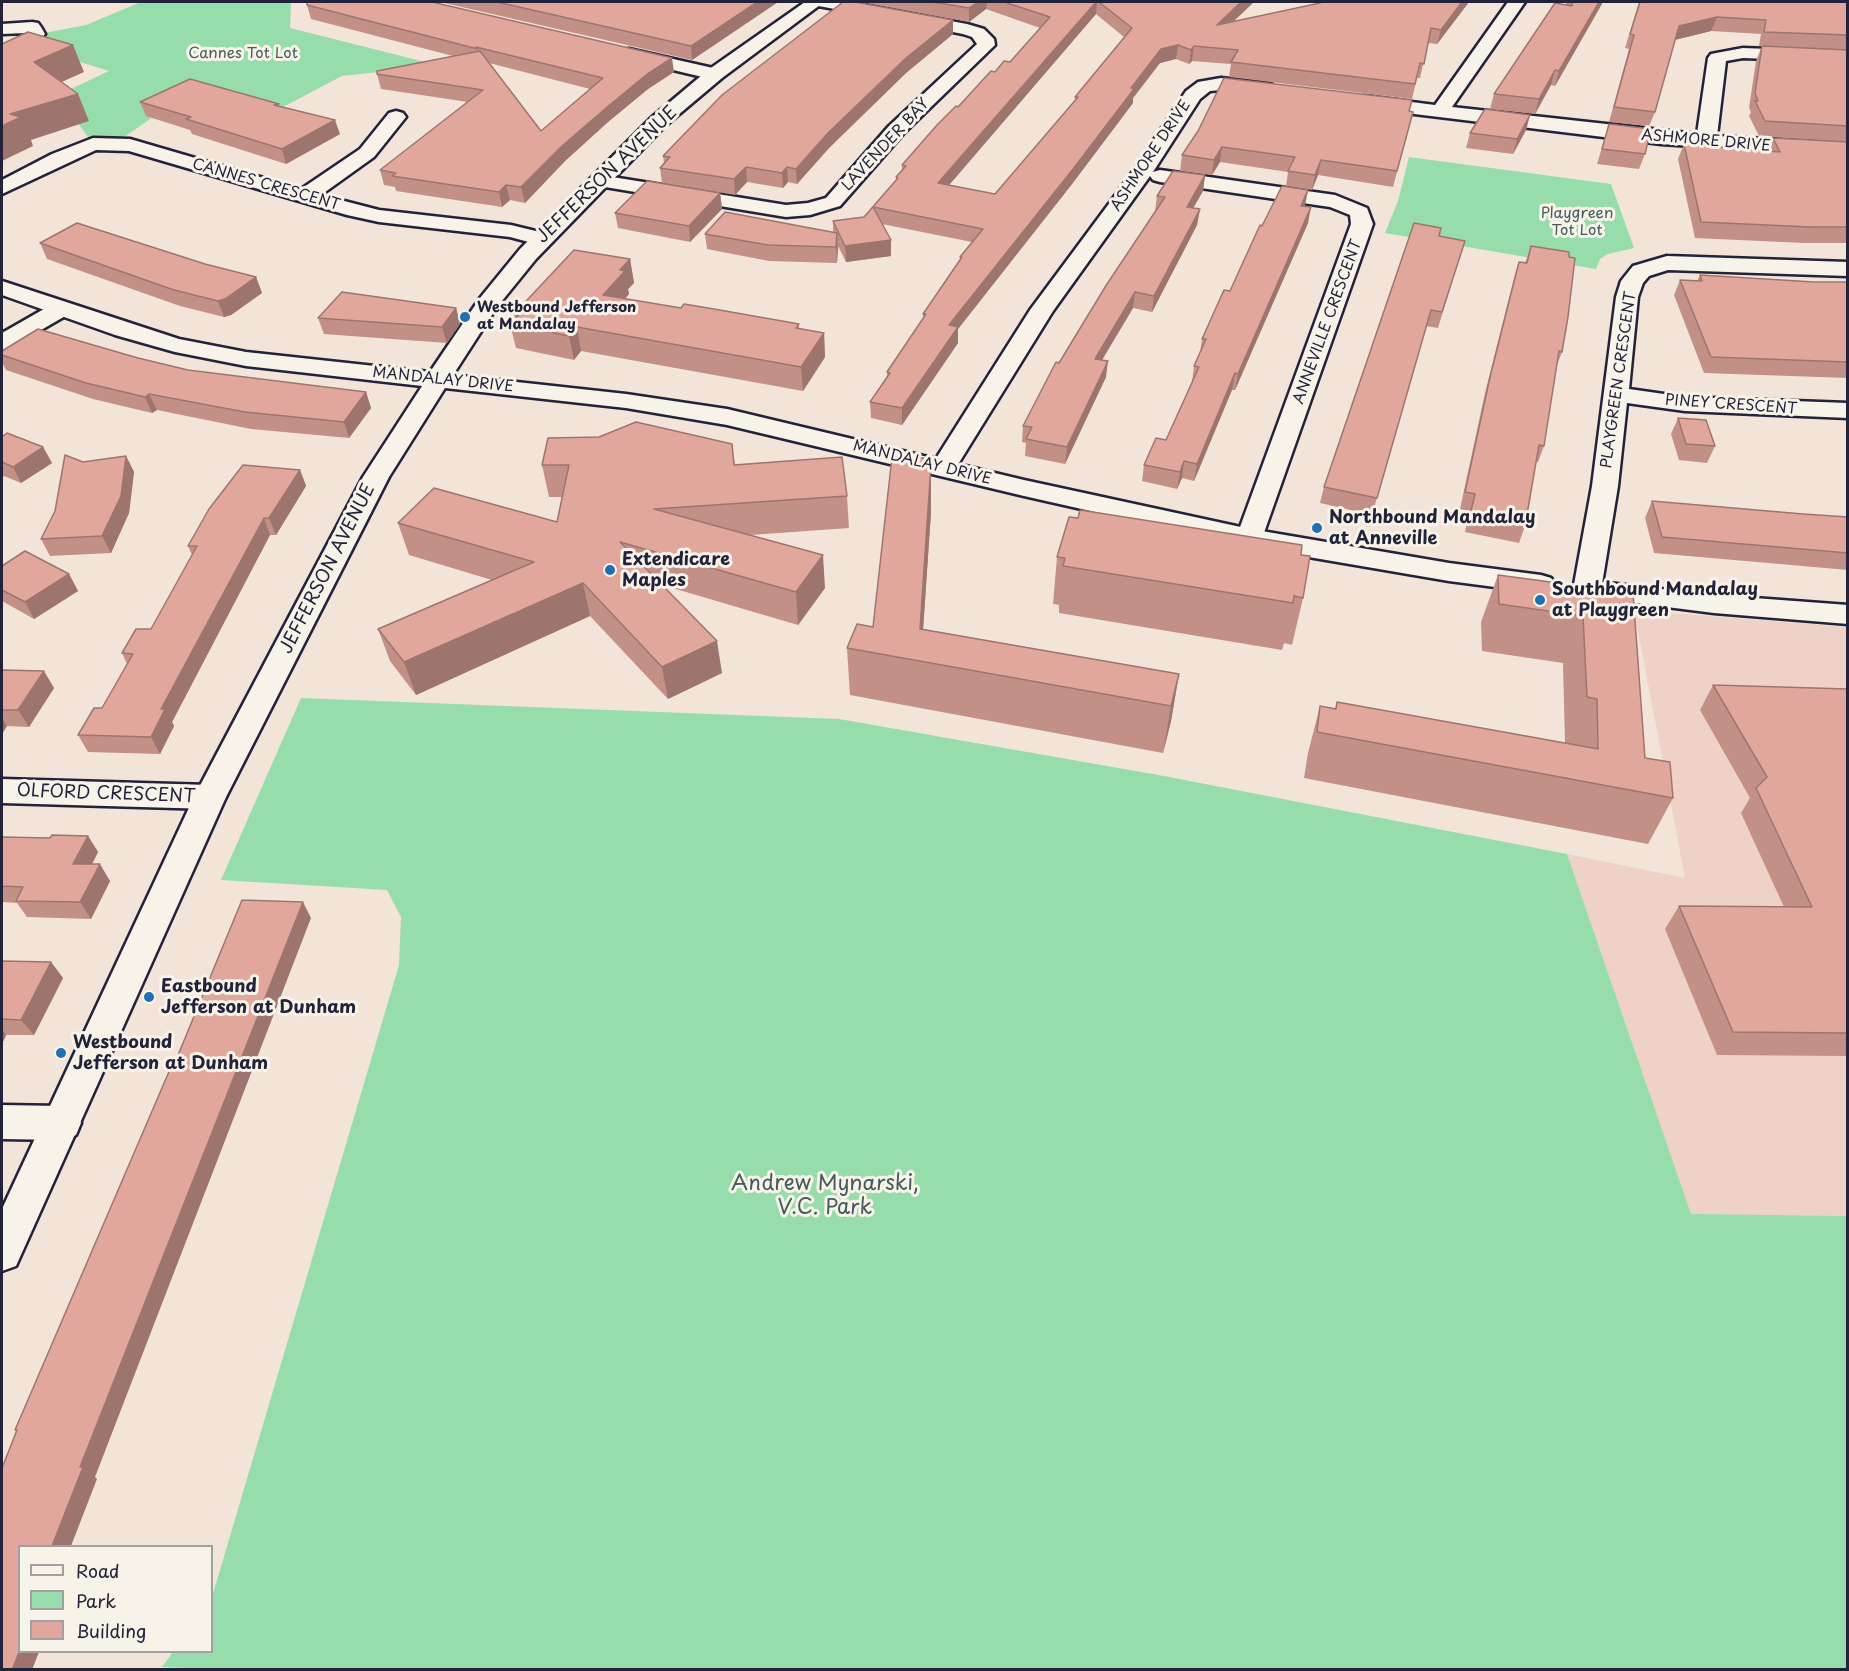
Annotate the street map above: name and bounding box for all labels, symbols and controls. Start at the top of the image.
park label: Cannes Tot Lot [188,45,298,63]
street label: LAVENDER BAY [839,95,933,195]
street label: ASHMORE DRIVE [1107,97,1195,215]
street label: JEFFERSON AVENUE [532,102,682,248]
street label: ASHMORE DRIVE [1641,126,1771,156]
street label: CANNES CRESCENT [190,155,342,215]
park label: Playgreen Tot Lot [1541,205,1613,240]
street label: ANNEVILLE CRESCENT [1290,237,1366,407]
street label: PLAYGREEN CRESCENT [1598,291,1640,469]
place label: Westbound Jefferson at Mandalay [477,299,636,334]
marker: Westbound Jefferson at Mandalay [458,310,472,324]
street label: MANDALAY DRIVE [372,364,514,396]
street label: PINEY CRESCENT [1664,391,1798,419]
street label: MANDALAY DRIVE [851,437,993,489]
street label: JEFFERSON AVENUE [276,481,380,657]
place label: Northbound Mandalay at Anneville [1329,507,1535,550]
marker: Northbound Mandalay at Anneville [1310,521,1324,535]
place label: Extendicare Maples [622,549,730,592]
marker: Extendicare Maples [603,563,617,577]
place label: Southbound Mandalay at Playgreen [1552,579,1758,622]
marker: Southbound Mandalay at Playgreen [1533,593,1547,607]
street label: OLFORD CRESCENT [16,780,196,808]
place label: Eastbound Jefferson at Dunham [161,976,356,1018]
marker: Eastbound Jefferson at Dunham [142,990,156,1004]
place label: Westbound Jefferson at Dunham [73,1032,268,1074]
marker: Westbound Jefferson at Dunham [54,1046,68,1060]
park label: Andrew Mynarski, V.C. Park [731,1171,919,1221]
legend [18,1545,213,1653]
text: Road [76,1557,120,1584]
text: Park [76,1587,116,1614]
text: Building [76,1617,146,1644]

